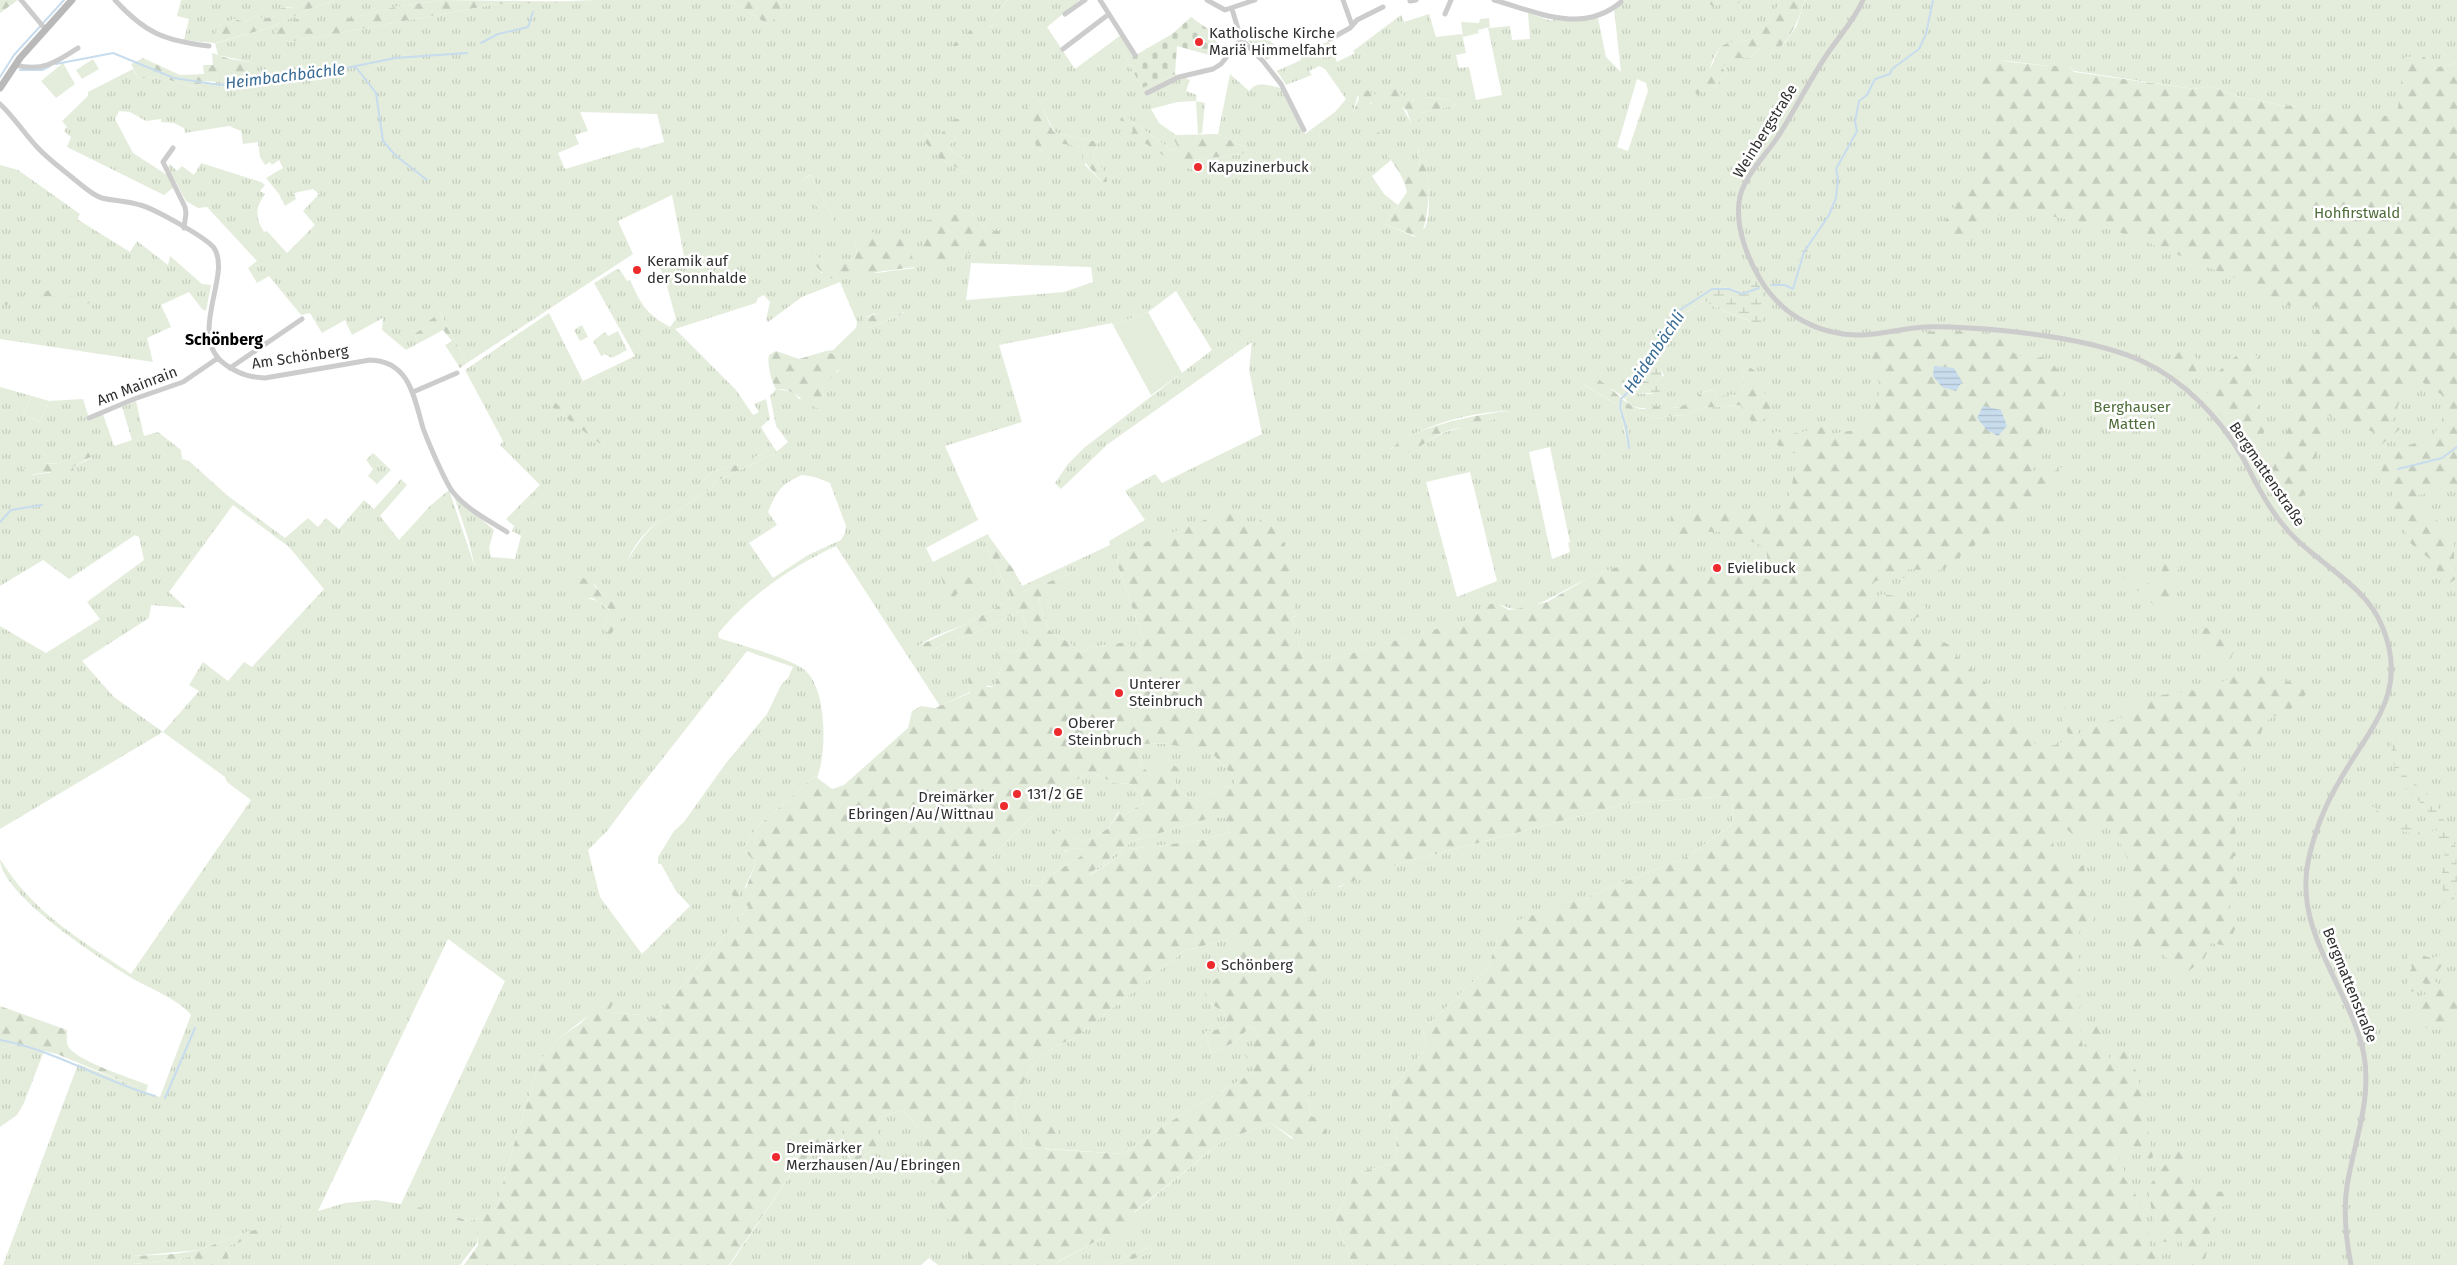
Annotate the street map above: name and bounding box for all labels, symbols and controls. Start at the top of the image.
place label: Katholische Kirche Mariä Himmelfahrt [1209,24,1337,59]
marker: Katholische Kirche Mariä Himmelfahrt [1193,36,1205,48]
water label: Heimbachbächle [224,59,346,93]
street label: Weinbergstraße [1729,81,1801,181]
place label: Kapuzinerbuck [1208,158,1309,176]
marker: Kapuzinerbuck [1192,161,1204,173]
park label: Hohfirstwald [2314,204,2400,222]
place label: Keramik auf der Sonnhalde [647,252,747,287]
marker: Keramik auf der Sonnhalde [631,264,643,276]
water label: Heidenbächli [1620,307,1689,397]
district label: Schönberg [185,330,263,349]
street label: Am Schönberg [250,341,350,373]
street label: Am Mainrain [94,362,180,410]
park label: Berghauser Matten [2093,398,2171,433]
street label: Bergmattenstraße [2225,418,2309,530]
place label: Evielibuck [1727,559,1796,577]
marker: Evielibuck [1711,562,1723,574]
place label: Unterer Steinbruch [1129,675,1203,710]
marker: Unterer Steinbruch [1113,687,1125,699]
place label: Oberer Steinbruch [1068,714,1142,749]
marker: Oberer Steinbruch [1052,726,1064,738]
place label: 131/2 GE [1027,785,1083,803]
place label: Dreimärker Ebringen/Au/Wittnau [848,788,994,823]
marker: 131/2 GE [1011,788,1023,800]
marker: Dreimärker Ebringen/Au/Wittnau [998,800,1010,812]
street label: Bergmattenstraße [2319,925,2381,1045]
place label: Schönberg [1221,956,1293,974]
marker: Schönberg [1205,959,1217,971]
place label: Dreimärker Merzhausen/Au/Ebringen [786,1139,960,1174]
marker: Dreimärker Merzhausen/Au/Ebringen [770,1151,782,1163]

